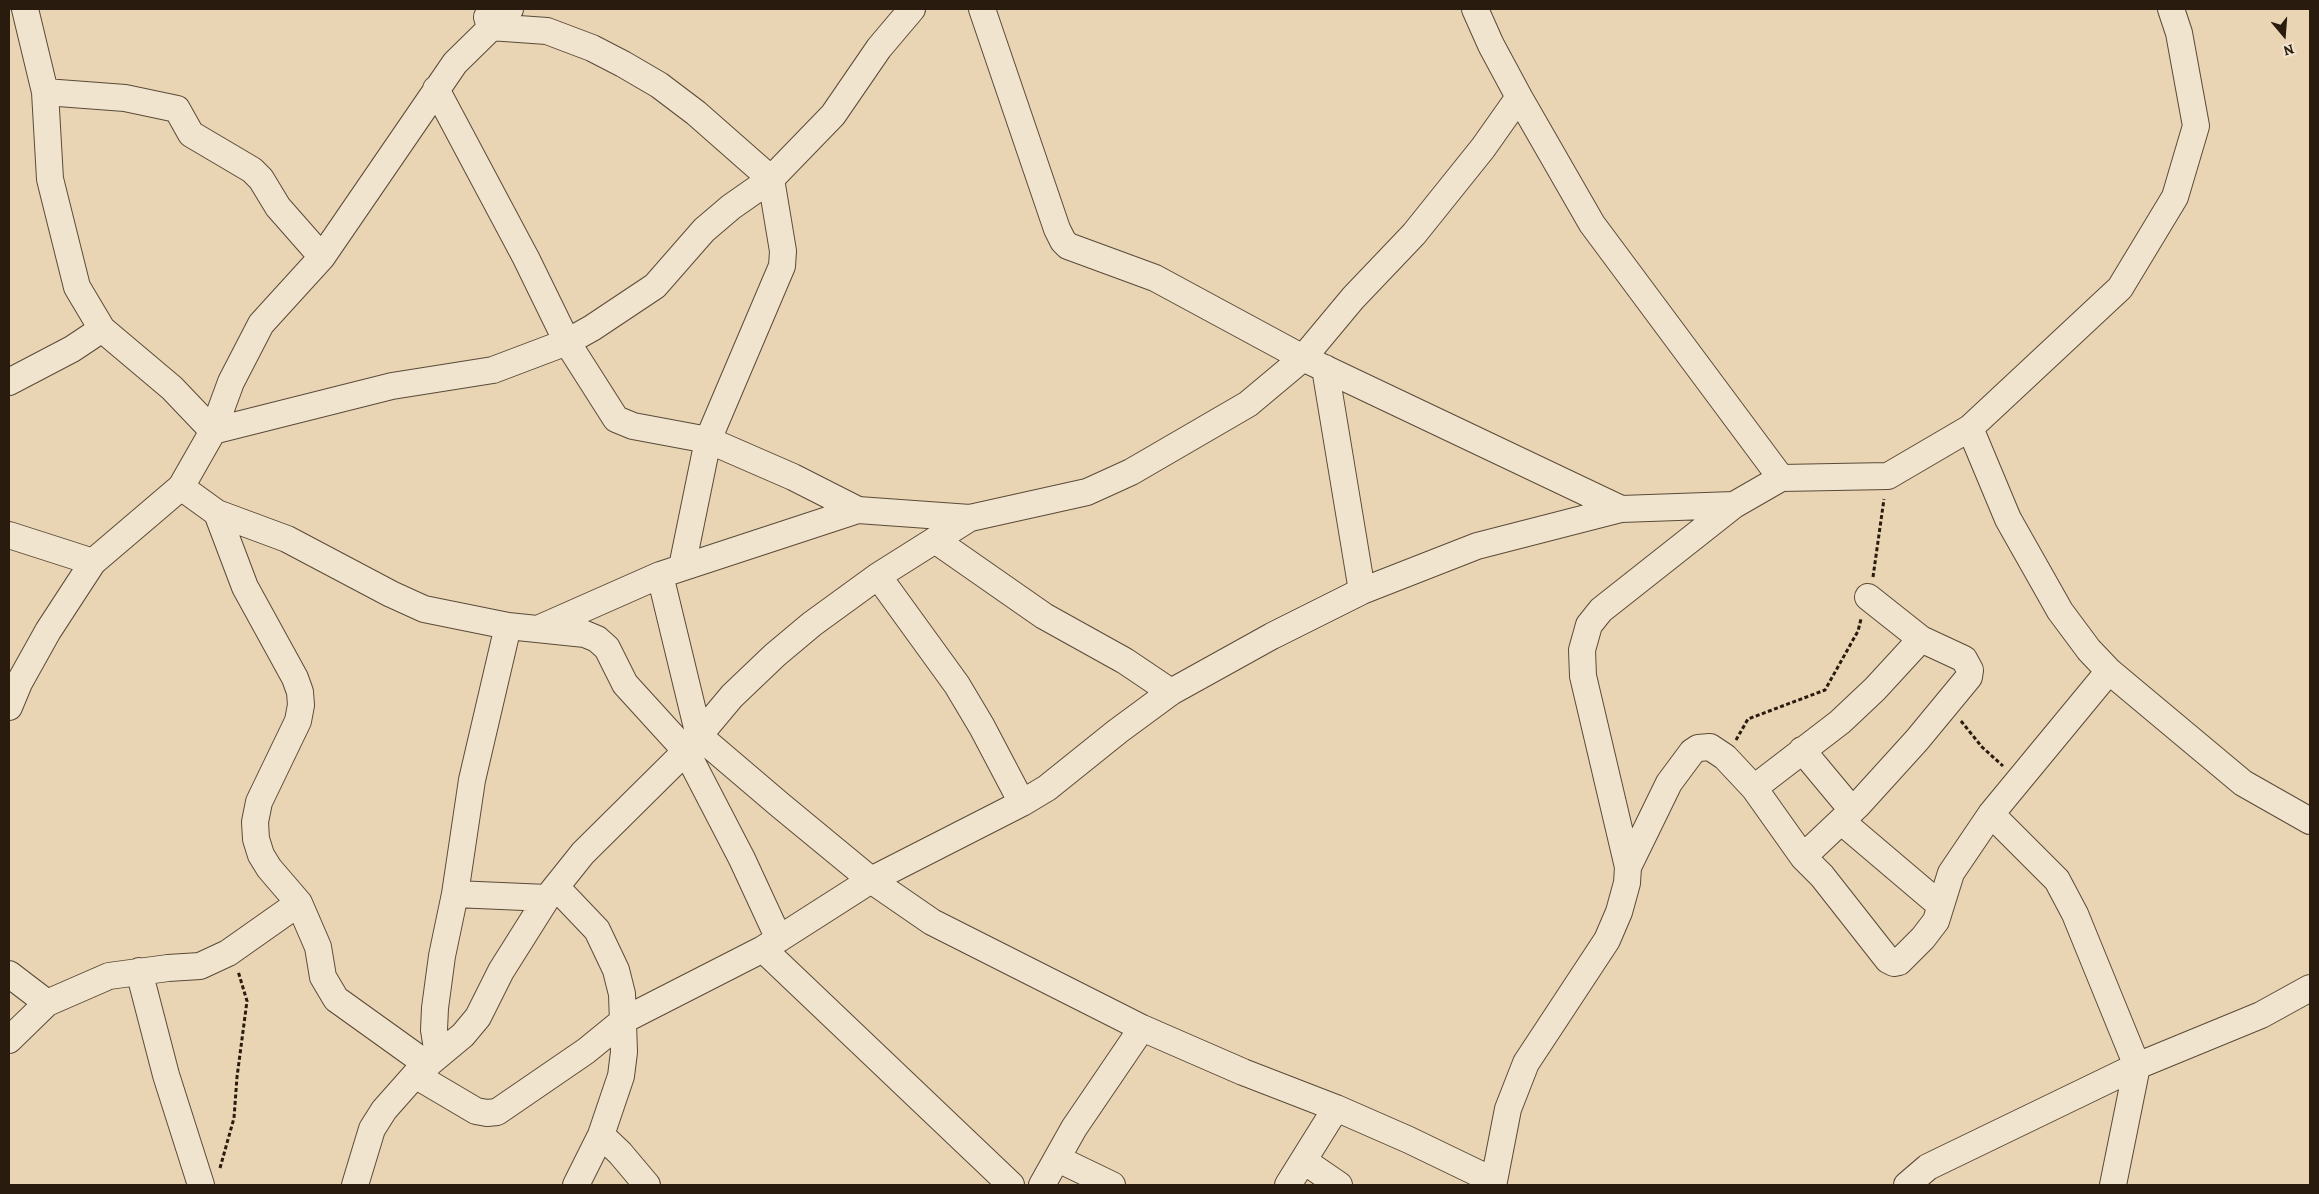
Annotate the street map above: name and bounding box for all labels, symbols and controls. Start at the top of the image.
north arrow [2259,10,2309,60]
text: N [2281,39,2297,60]

